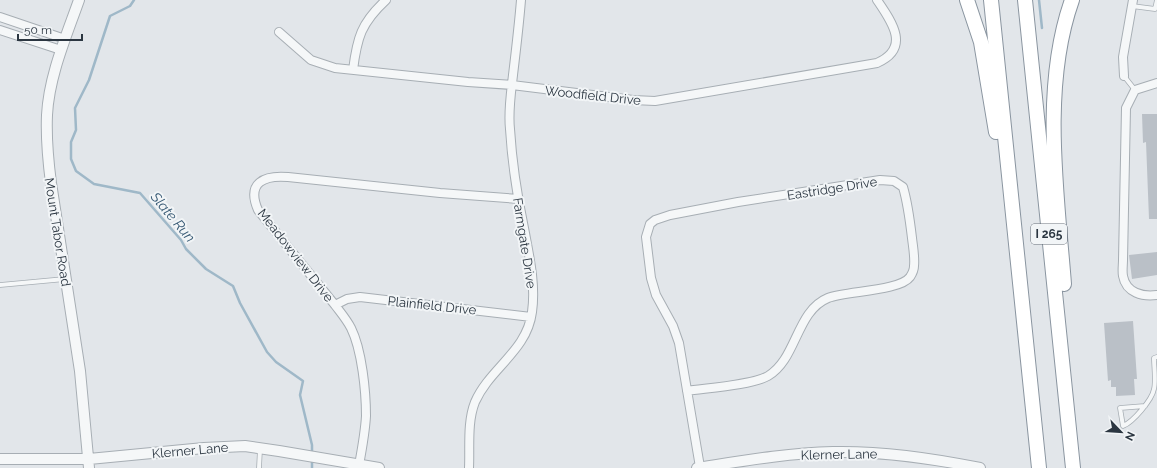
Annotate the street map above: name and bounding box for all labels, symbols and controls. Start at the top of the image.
scale bar [18,16,82,42]
text: 50 m [24,23,52,37]
street label: Woodfield Drive [544,83,642,108]
street label: Eastridge Drive [786,174,879,203]
street label: Mount Tabor Road [42,177,73,287]
water label: Slate Run [147,188,199,245]
street label: Farmgate Drive [510,197,539,290]
street label: Meadowview Drive [255,206,337,305]
road number: I 265 [1031,224,1067,244]
street label: Plainfield Drive [387,293,477,318]
north arrow [1101,412,1141,452]
text: N [1122,429,1137,443]
street label: Klerner Lane [151,440,229,461]
street label: Klerner Lane [801,446,878,463]

